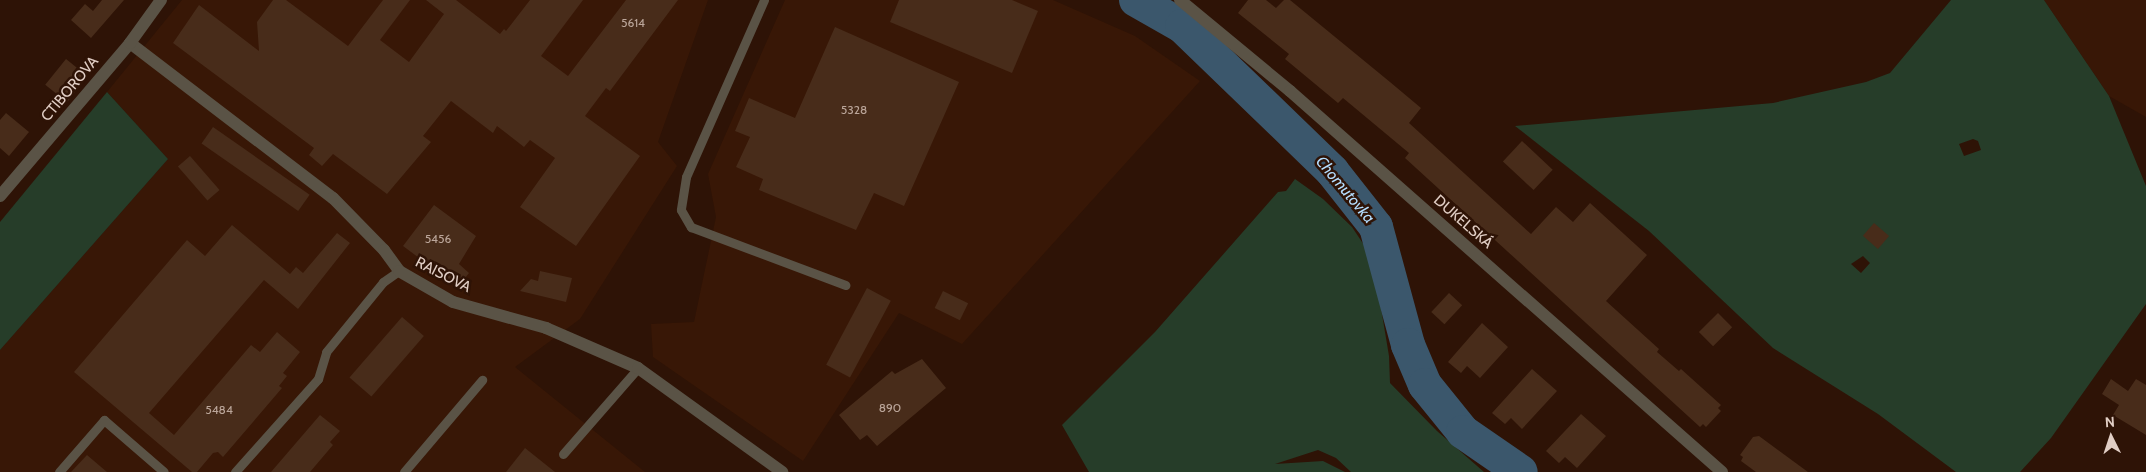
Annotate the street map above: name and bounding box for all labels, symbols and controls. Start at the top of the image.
house number: 5614 [621,16,645,30]
street label: CTIBOROVA [38,53,102,125]
house number: 5328 [841,103,867,117]
water label: Chomutovka [1311,153,1379,227]
street label: DUKELSKÁ [1430,191,1496,253]
house number: 5456 [425,232,451,246]
street label: RAISOVA [412,253,474,297]
house number: 890 [879,401,901,415]
house number: 5484 [205,403,233,417]
north arrow [2086,412,2136,462]
text: N [2104,413,2116,431]

